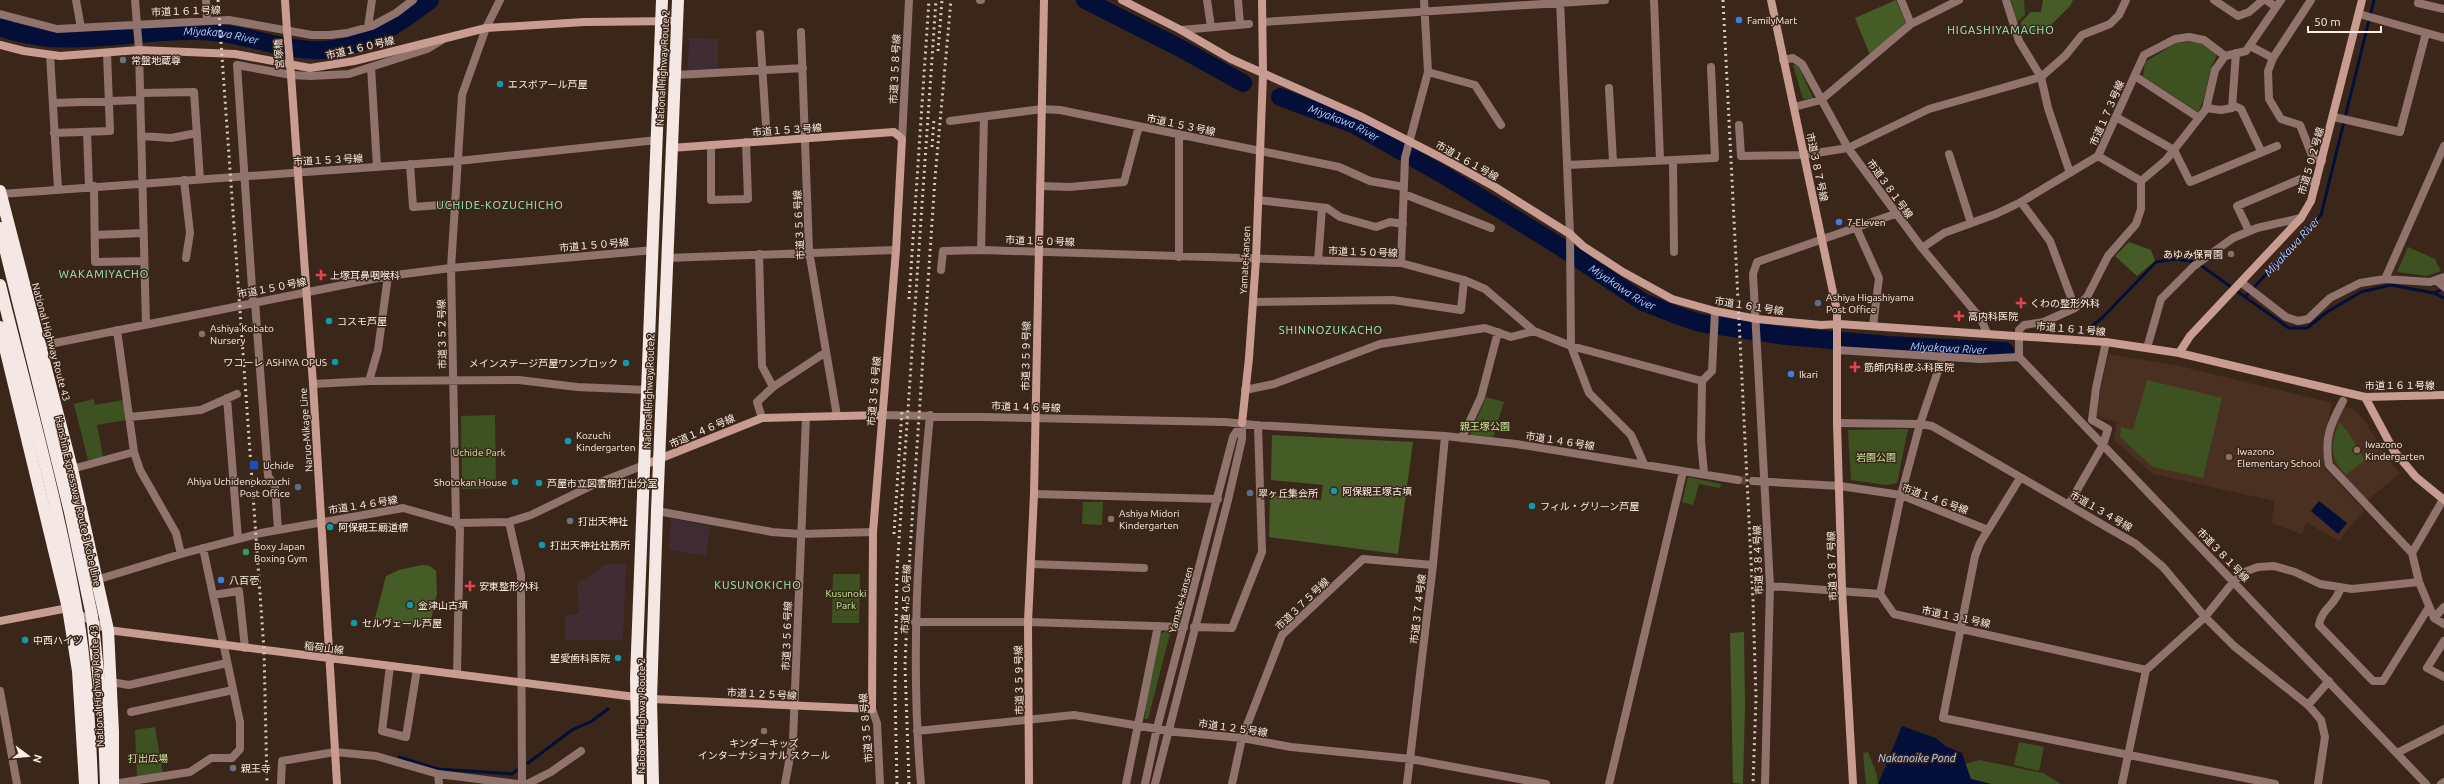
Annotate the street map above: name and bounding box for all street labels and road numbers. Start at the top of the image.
street label: 市道１６１号線 [151,4,221,18]
street label: National Highway Route 2 [654,10,672,126]
street label: 市道３５８号線 [888,34,902,104]
street label: 市道１６０号線 [325,35,395,61]
street label: 宮塚橋 [272,39,286,69]
street label: 市道１７３号線 [2088,79,2126,147]
street label: 市道１５３号線 [1146,112,1216,138]
street label: 市道１５３号線 [752,122,822,138]
street label: 市道５０２号線 [2296,126,2326,196]
street label: 市道３８７号線 [1804,132,1830,202]
street label: 市道１６１号線 [1434,139,1500,183]
street label: 市道１５３号線 [293,153,363,167]
street label: 市道３８１号線 [1865,157,1915,221]
street label: 市道３５６号線 [792,190,806,260]
street label: Yamate-kansen [1238,226,1252,294]
street label: 市道１５０号線 [1005,234,1075,248]
street label: 市道１５０号線 [559,236,629,254]
street label: 市道１５０号線 [1328,245,1398,259]
street label: 市道１５０号線 [237,276,307,300]
street label: National Highway Route 43 [30,282,72,402]
street label: 市道１６１号線 [1714,295,1784,317]
street label: 市道３５２号線 [436,299,448,369]
street label: 市道１６１号線 [2036,320,2106,338]
street label: 市道３５９号線 [1020,321,1032,391]
street label: National Highway Route 2 [641,333,657,449]
street label: 市道３５８号線 [865,356,883,426]
street label: 市道１６１号線 [2365,380,2435,391]
street label: Naruo-Mikage Line [298,388,314,472]
street label: 市道１４６号線 [991,400,1061,414]
street label: 市道１４６号線 [668,412,736,450]
street label: Hanshin Expressway Route 3 Kobe Line [53,415,103,587]
street label: 市道１４６号線 [1525,430,1595,452]
street label: 市道１４６号線 [1900,482,1970,516]
street label: 市道１３４号線 [2068,489,2134,533]
street label: 市道１４６号線 [328,494,398,516]
street label: 市道３８４号線 [1751,525,1765,595]
street label: 市道３８１号線 [2195,526,2251,584]
street label: 市道３８７号線 [1825,531,1839,601]
street label: 市道４５０号線 [899,564,913,634]
street label: Yamate-kansen [1167,566,1195,634]
street label: 市道３７４号線 [1408,574,1428,644]
street label: 市道３７５号線 [1273,576,1331,632]
street label: 市道３５６号線 [780,601,794,671]
street label: 市道１３１号線 [1921,604,1991,630]
street label: National Highway Route 43 [88,625,106,747]
street label: 稲荷山線 [303,640,345,656]
street label: 市道３５９号線 [1013,645,1025,715]
street label: National Highway Route 2 [636,658,647,774]
street label: 市道１２５号線 [727,687,797,701]
street label: 市道３５８号線 [857,693,875,763]
street label: 市道１２５号線 [1198,718,1268,738]

